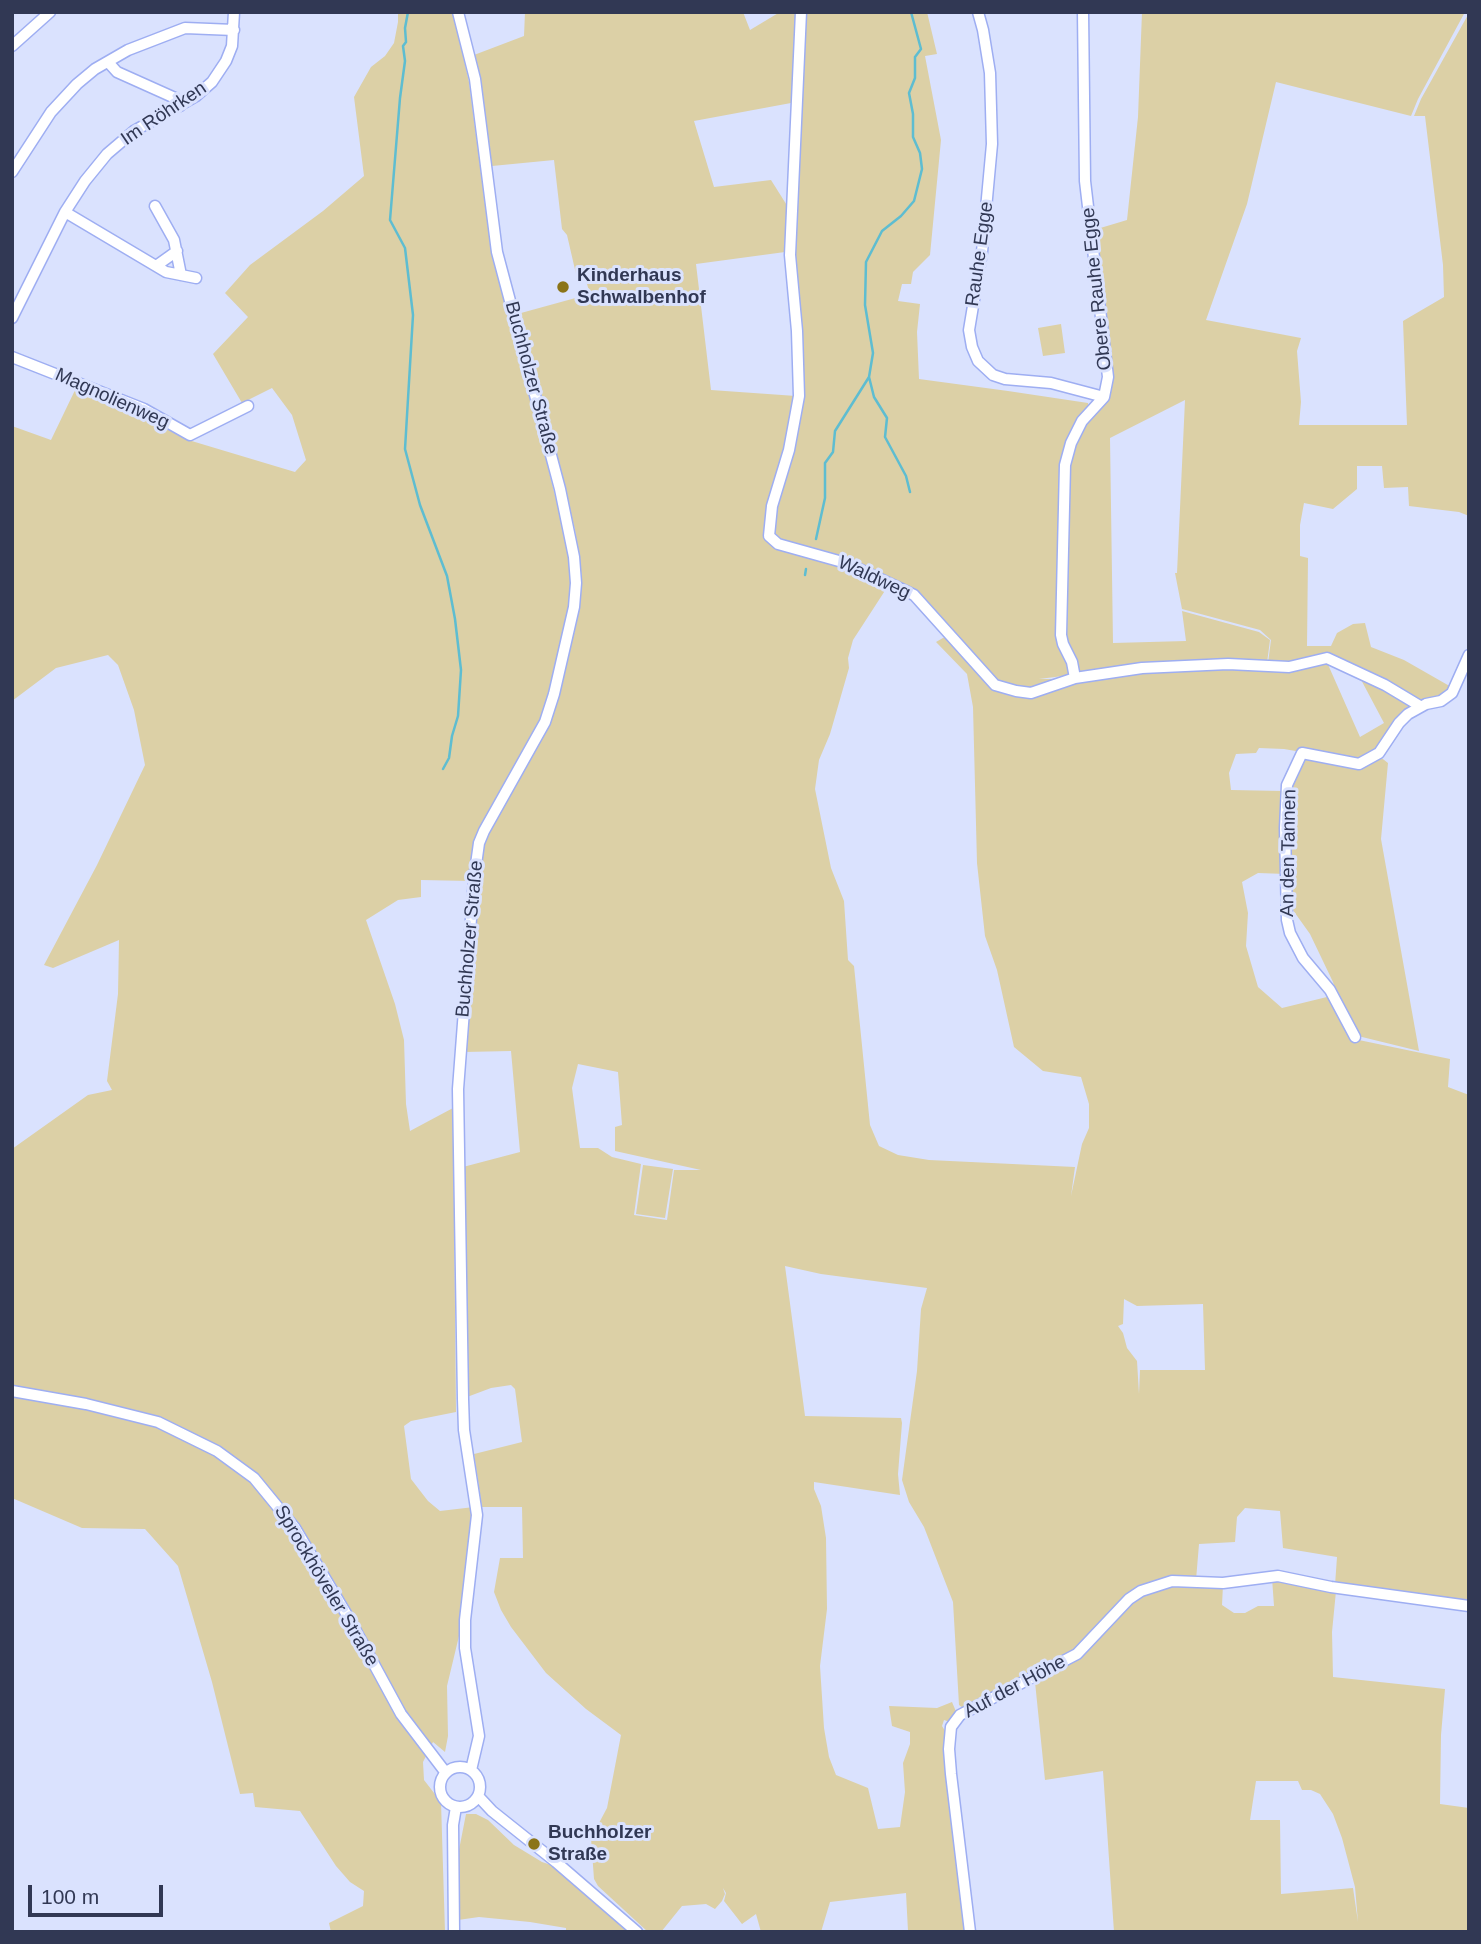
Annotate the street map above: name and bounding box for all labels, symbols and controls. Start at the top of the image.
street label: Im Röhrken [117,77,211,151]
street label: Rauhe Egge [961,200,999,308]
street label: Obere Rauhe Egge [1077,206,1117,372]
place label: Kinderhaus Schwalbenhof [577,265,706,309]
marker: Kinderhaus Schwalbenhof [555,279,571,295]
street label: Buchholzer Straße [500,299,562,457]
street label: Magnolienweg [51,364,173,434]
street label: Waldweg [834,551,914,605]
street label: An den Tannen [1276,789,1302,917]
street label: Buchholzer Straße [452,860,488,1018]
street label: Sprockhöveler Straße [269,1501,383,1671]
street label: Auf der Höhe [960,1651,1070,1723]
place label: Buchholzer Straße [548,1822,651,1866]
marker: Buchholzer Straße [526,1836,542,1852]
scale bar [32,1870,166,1914]
text: 100 m [41,1885,99,1908]

